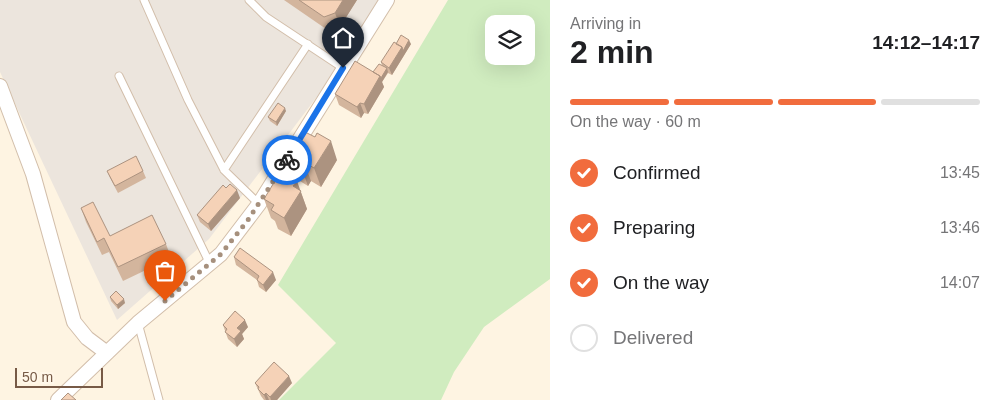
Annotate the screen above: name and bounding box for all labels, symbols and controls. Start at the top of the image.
map controls [485,15,535,65]
button: layers [485,15,535,65]
text: Arriving in [570,15,641,32]
pin [322,17,364,68]
icon: home [329,24,357,52]
text: 14:12–14:17 [872,32,980,53]
text: 2 min [570,34,654,70]
text: On the way · 60 m [570,113,701,130]
courier [262,135,312,185]
icon: bike [273,146,301,174]
icon: check [570,159,598,187]
text: Confirmed [613,162,701,183]
text: 13:45 [940,164,980,181]
icon: check [570,214,598,242]
text: Preparing [613,217,695,238]
text: 13:46 [940,219,980,236]
pin [144,250,186,301]
icon: bag [151,257,179,285]
icon: check [570,269,598,297]
text: On the way [613,272,709,293]
text: 14:07 [940,274,980,291]
text: Delivered [613,327,693,348]
scale bar [15,365,102,388]
text: 50 m [22,369,53,385]

